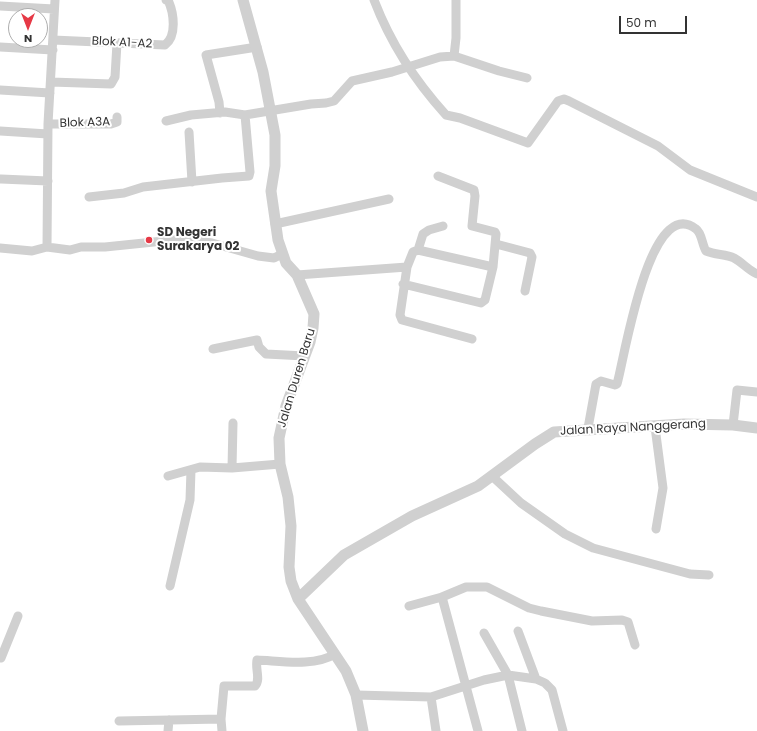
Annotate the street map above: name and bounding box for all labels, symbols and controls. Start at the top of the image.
north arrow [8,8,48,48]
scale bar [621,8,689,34]
text: 50 m [626,14,657,31]
text: N [24,31,32,47]
street label: Blok A1-A2 [91,34,153,52]
street label: Blok A3A [59,115,111,131]
place label: SD Negeri Surakarya 02 [157,226,239,254]
marker: SD Negeri Surakarya 02 [144,235,154,245]
street label: Jalan Duren Baru [275,327,319,429]
street label: Jalan Raya Nanggerang [560,417,706,439]

